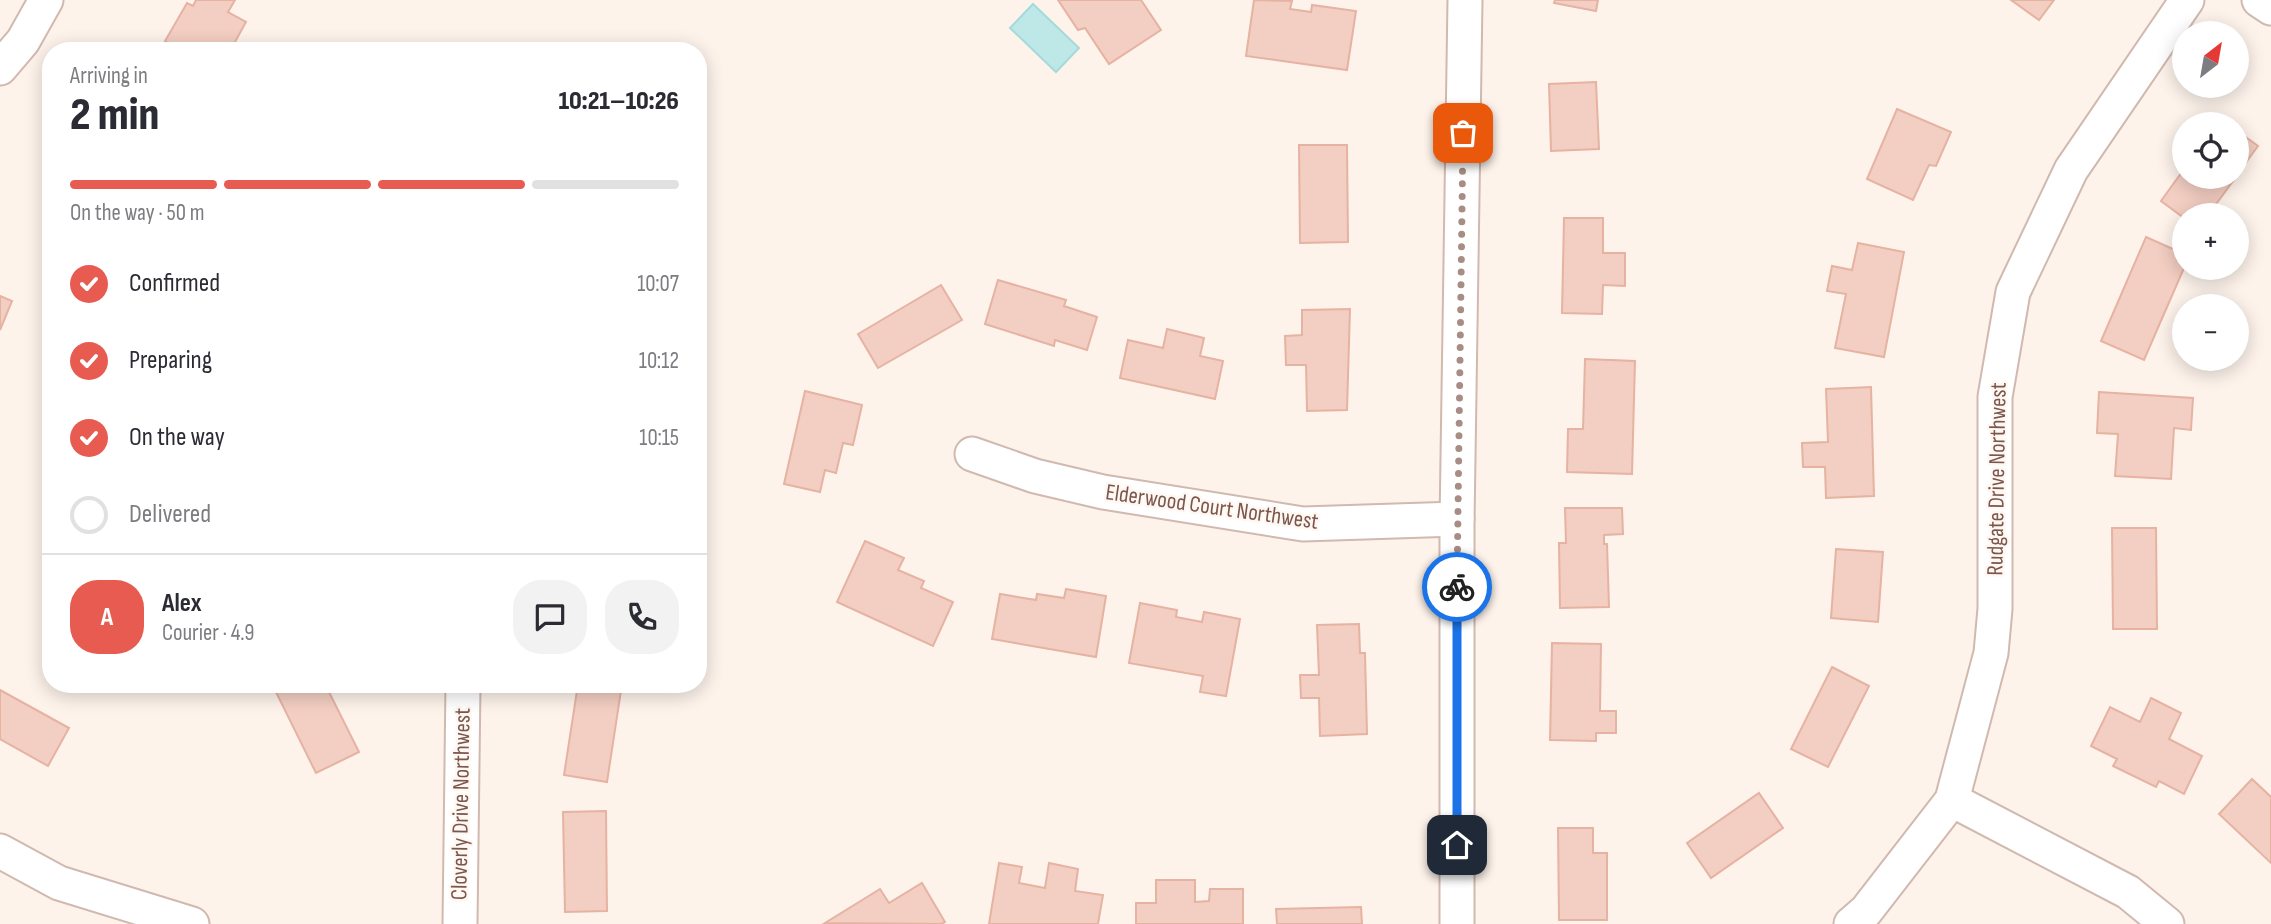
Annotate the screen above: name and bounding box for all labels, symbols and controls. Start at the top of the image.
north arrow [2172,21,2249,98]
map controls [2172,21,2249,371]
text: Arriving in [70,62,148,90]
text: 10:21–10:26 [558,86,679,117]
text: 2 min [70,88,159,143]
pin [1433,103,1493,163]
button: locate [2172,112,2249,189]
icon: bag [1444,114,1482,152]
text: On the way · 50 m [70,199,204,227]
button: + [2172,203,2249,280]
icon: check [70,265,108,303]
text: Confirmed [129,268,220,299]
text: 10:07 [637,270,679,298]
button: − [2172,294,2249,371]
icon: check [70,342,108,380]
text: Preparing [129,345,212,376]
text: 10:12 [639,347,679,375]
street label: Rudgate Drive Northwest [1981,382,2013,576]
icon: check [70,419,108,457]
text: On the way [129,422,225,453]
text: 10:15 [639,424,679,452]
street label: Elderwood Court Northwest [1104,478,1320,536]
text: Delivered [129,499,211,530]
courier [1422,552,1492,622]
icon: bike [1438,568,1476,606]
button: chat [513,580,587,654]
button: phone [605,580,679,654]
text: Alex [162,588,202,619]
text: A [101,602,113,633]
text: Courier · 4.9 [162,619,254,647]
street label: Cloverly Drive Northwest [445,708,477,900]
pin [1427,815,1487,875]
icon: home [1438,826,1476,864]

